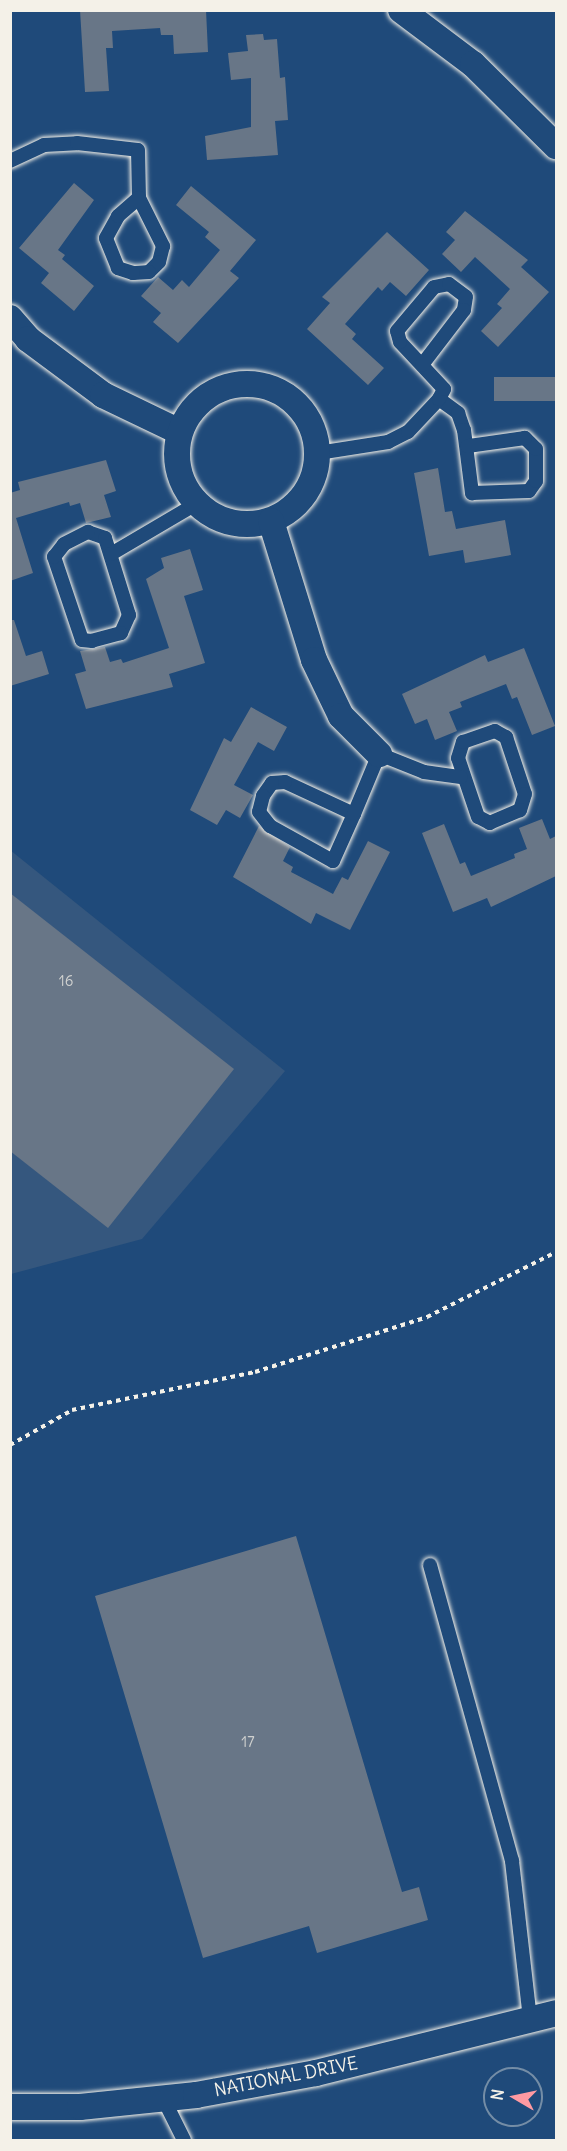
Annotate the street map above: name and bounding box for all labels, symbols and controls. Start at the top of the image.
house number: 16 [59,972,73,990]
house number: 17 [241,1733,255,1751]
street label: NATIONAL DRIVE [212,2052,360,2102]
north arrow [483,2067,543,2127]
text: N [486,2087,508,2102]

